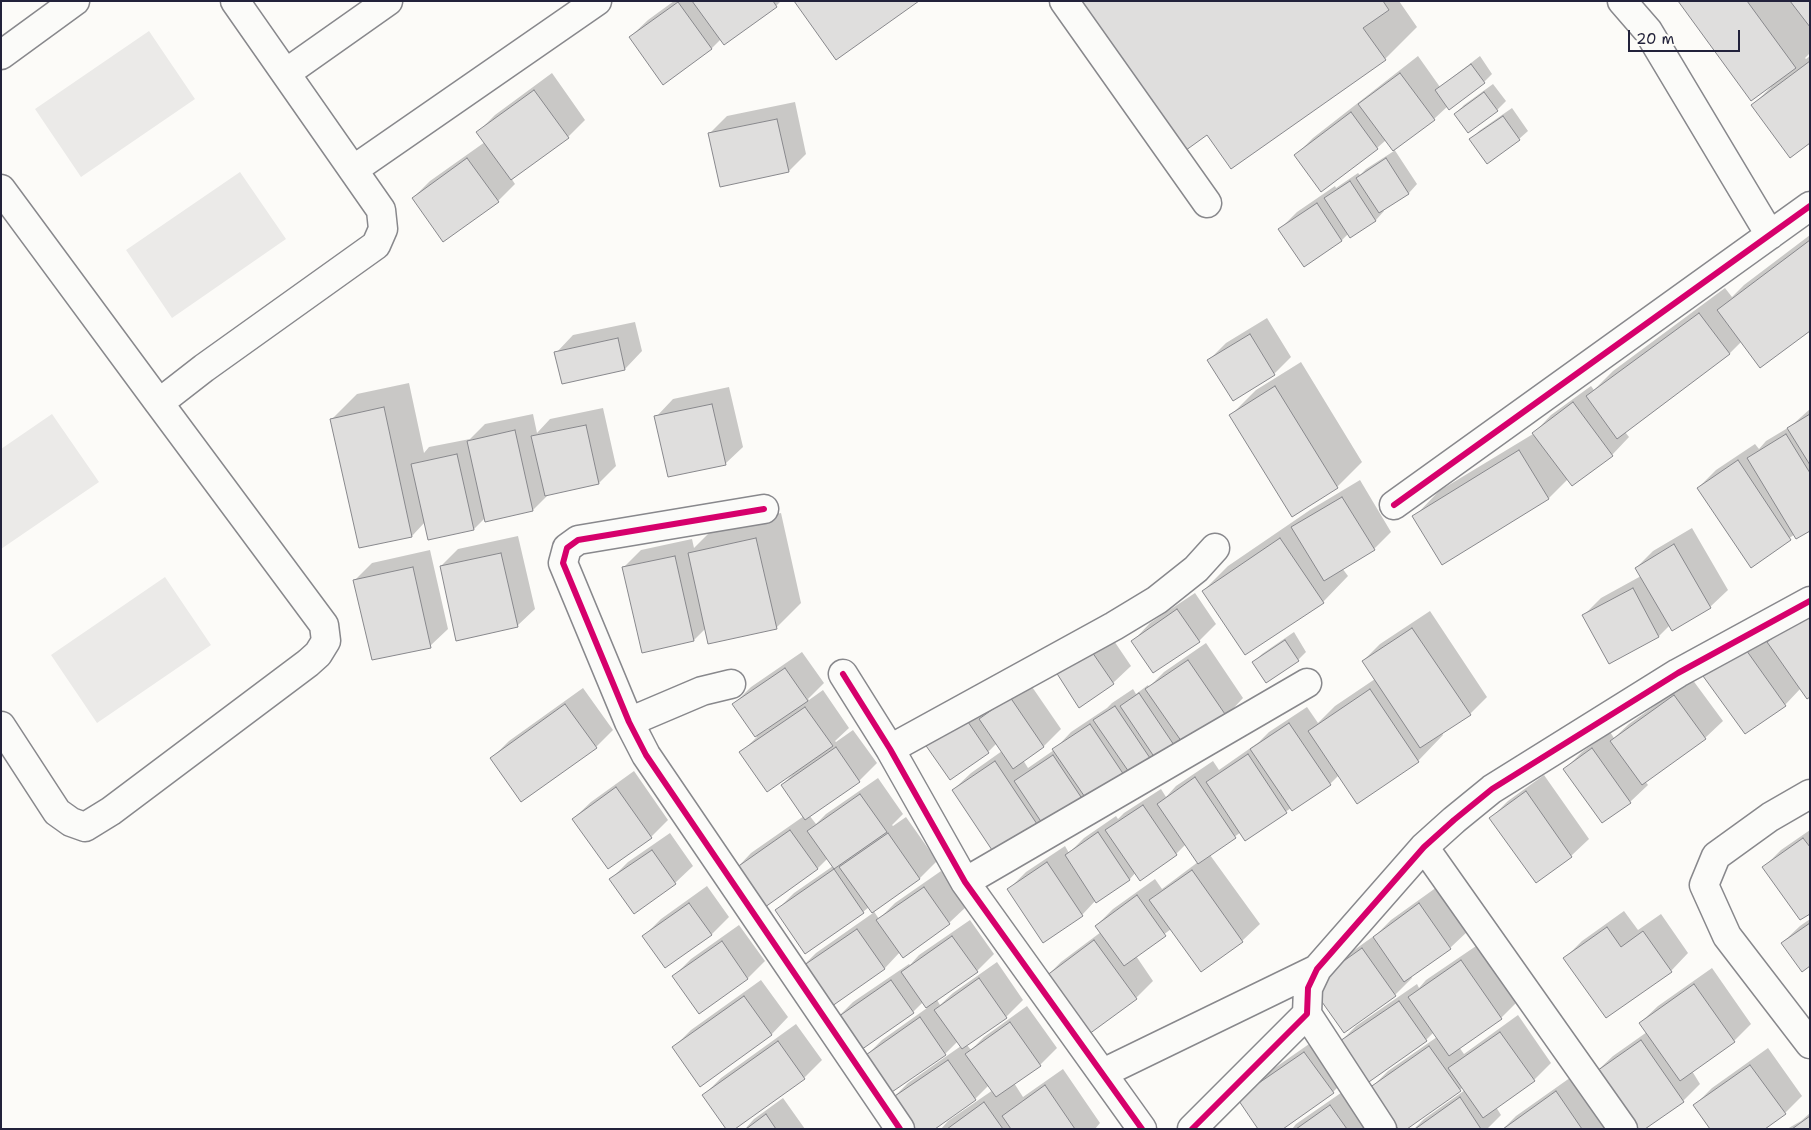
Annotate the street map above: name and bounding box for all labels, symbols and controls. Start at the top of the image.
scale bar [1631,20,1744,52]
text: 20 m [1636,29,1675,49]

